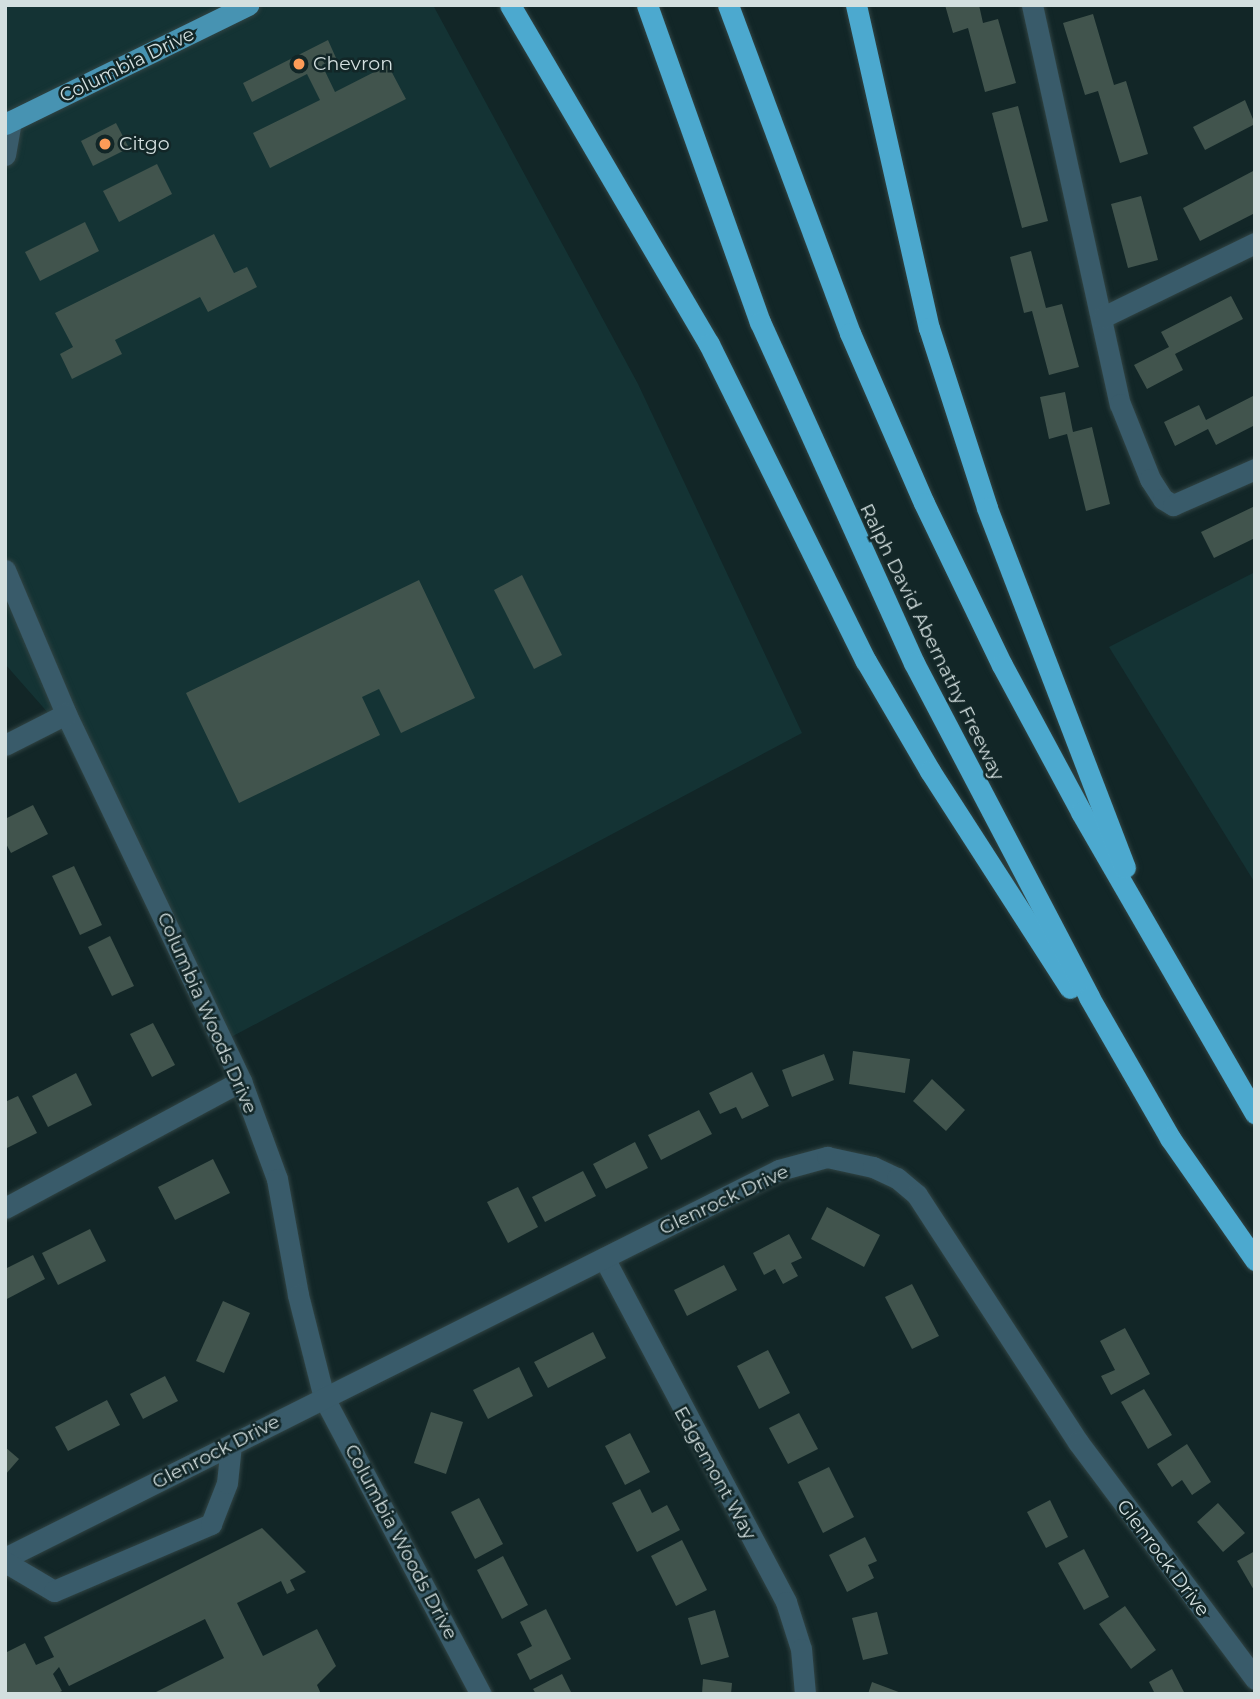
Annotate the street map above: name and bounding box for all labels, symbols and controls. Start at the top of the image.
street label: Columbia Drive [56,23,198,107]
place label: Chevron [313,53,393,75]
marker: Chevron [291,56,307,72]
place label: Citgo [119,133,170,155]
marker: Citgo [97,136,113,152]
street label: Ralph David Abernathy Freeway [855,500,1009,784]
street label: Columbia Woods Drive [152,909,262,1117]
street label: Glenrock Drive [656,1160,792,1240]
street label: Edgemont Way [669,1402,761,1544]
street label: Glenrock Drive [148,1410,284,1494]
street label: Columbia Woods Drive [340,1440,462,1644]
street label: Glenrock Drive [1112,1495,1214,1621]

